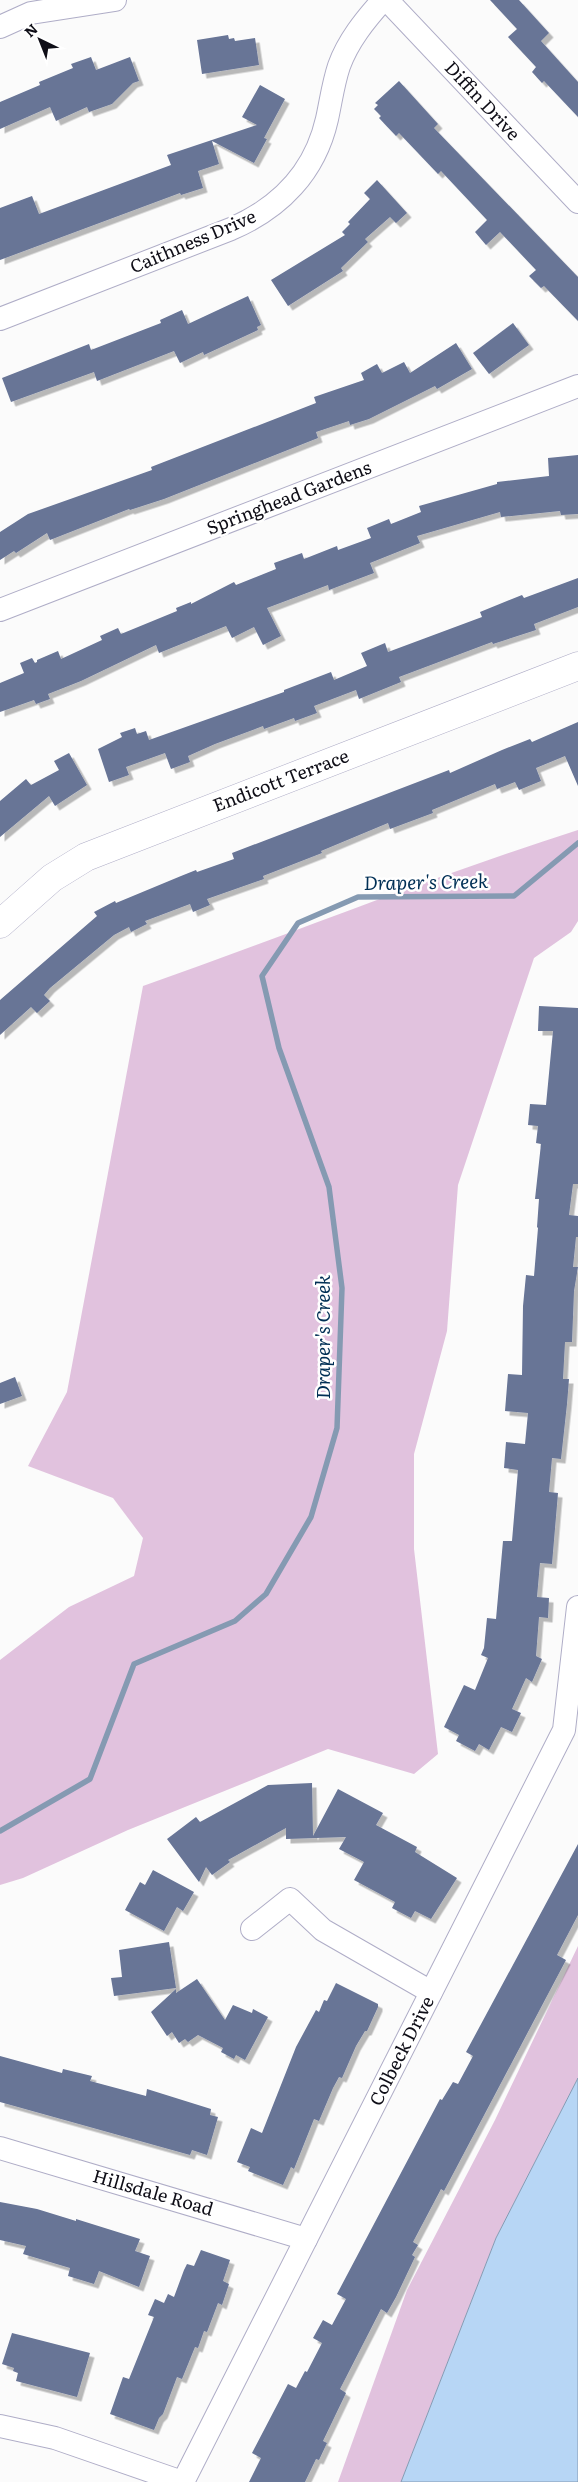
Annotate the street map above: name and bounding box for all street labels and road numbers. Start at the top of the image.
street label: Diffin Drive [439,54,527,146]
street label: Caithness Drive [125,202,260,279]
street label: Springhead Gardens [202,453,375,540]
street label: Endicott Terrace [209,741,352,818]
street label: Colbeck Drive [361,1991,440,2110]
street label: Hillsdale Road [90,2161,217,2222]

